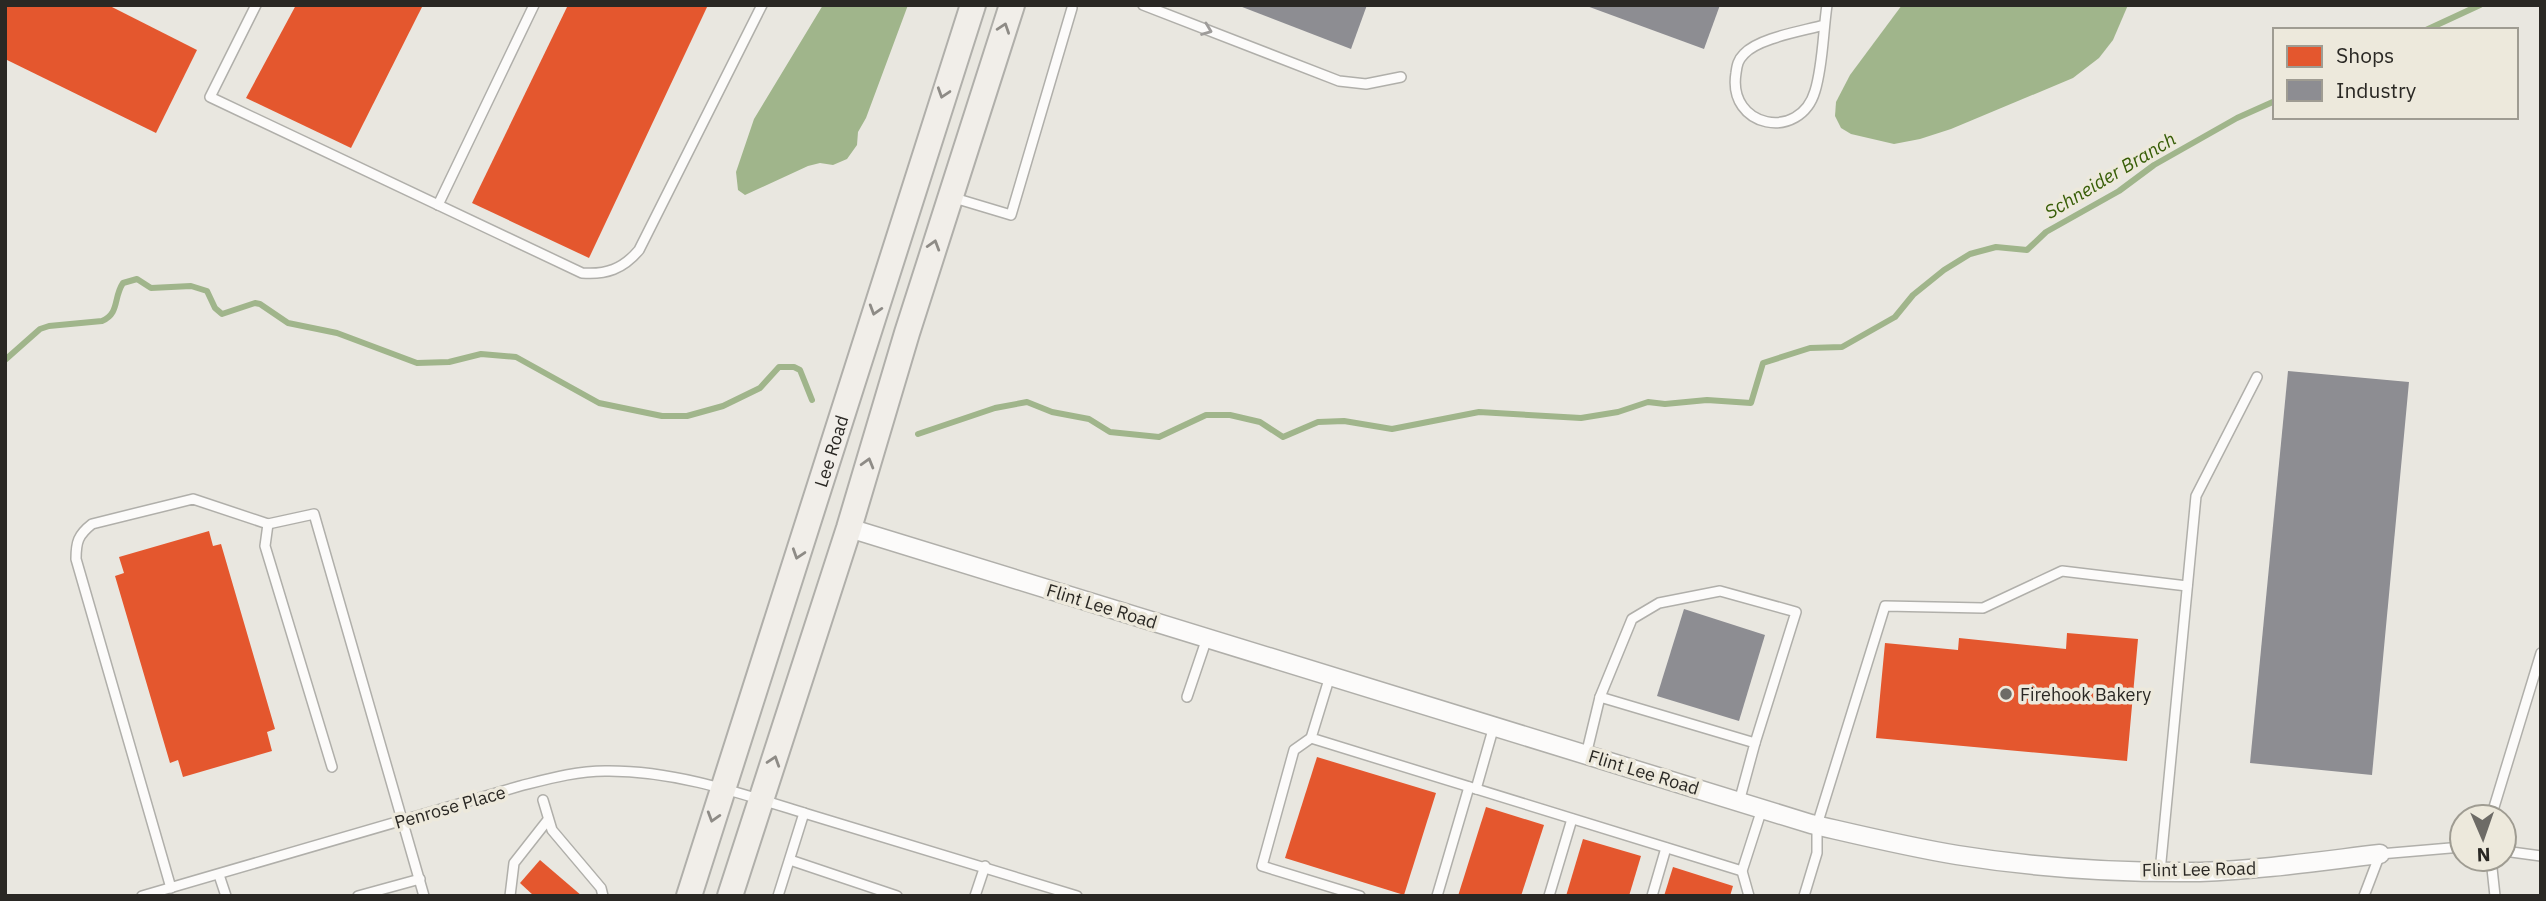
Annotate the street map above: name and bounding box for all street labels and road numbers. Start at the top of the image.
street label: Lee Road [809,412,853,490]
street label: Flint Lee Road [1044,578,1160,634]
street label: Flint Lee Road [1586,744,1702,800]
street label: Penrose Place [392,780,508,834]
street label: Flint Lee Road [2142,857,2256,881]

